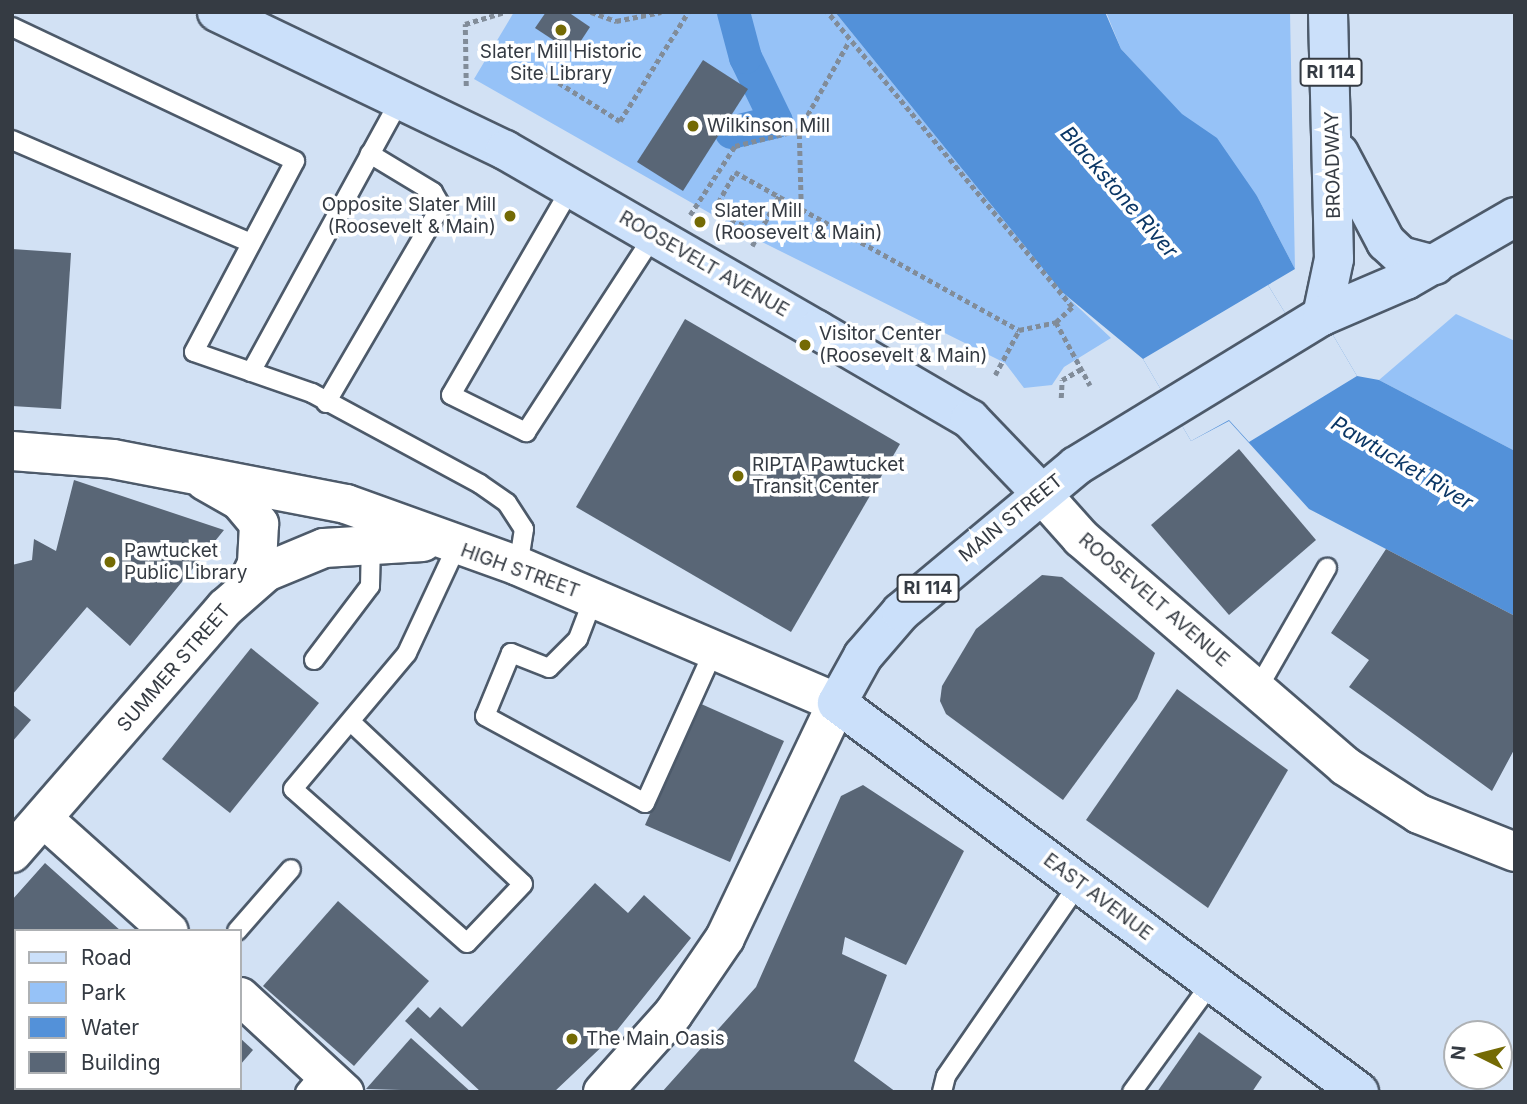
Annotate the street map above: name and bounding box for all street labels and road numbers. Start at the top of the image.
road number: RI 114 [1300,58,1362,86]
street label: BROADWAY [1321,111,1345,219]
street label: ROOSEVELT AVENUE [615,206,793,322]
street label: MAIN STREET [955,469,1067,567]
street label: ROOSEVELT AVENUE [1074,528,1234,672]
street label: HIGH STREET [458,539,582,603]
road number: RI 114 [897,574,960,602]
street label: SUMMER STREET [112,600,236,736]
street label: EAST AVENUE [1039,849,1157,945]

